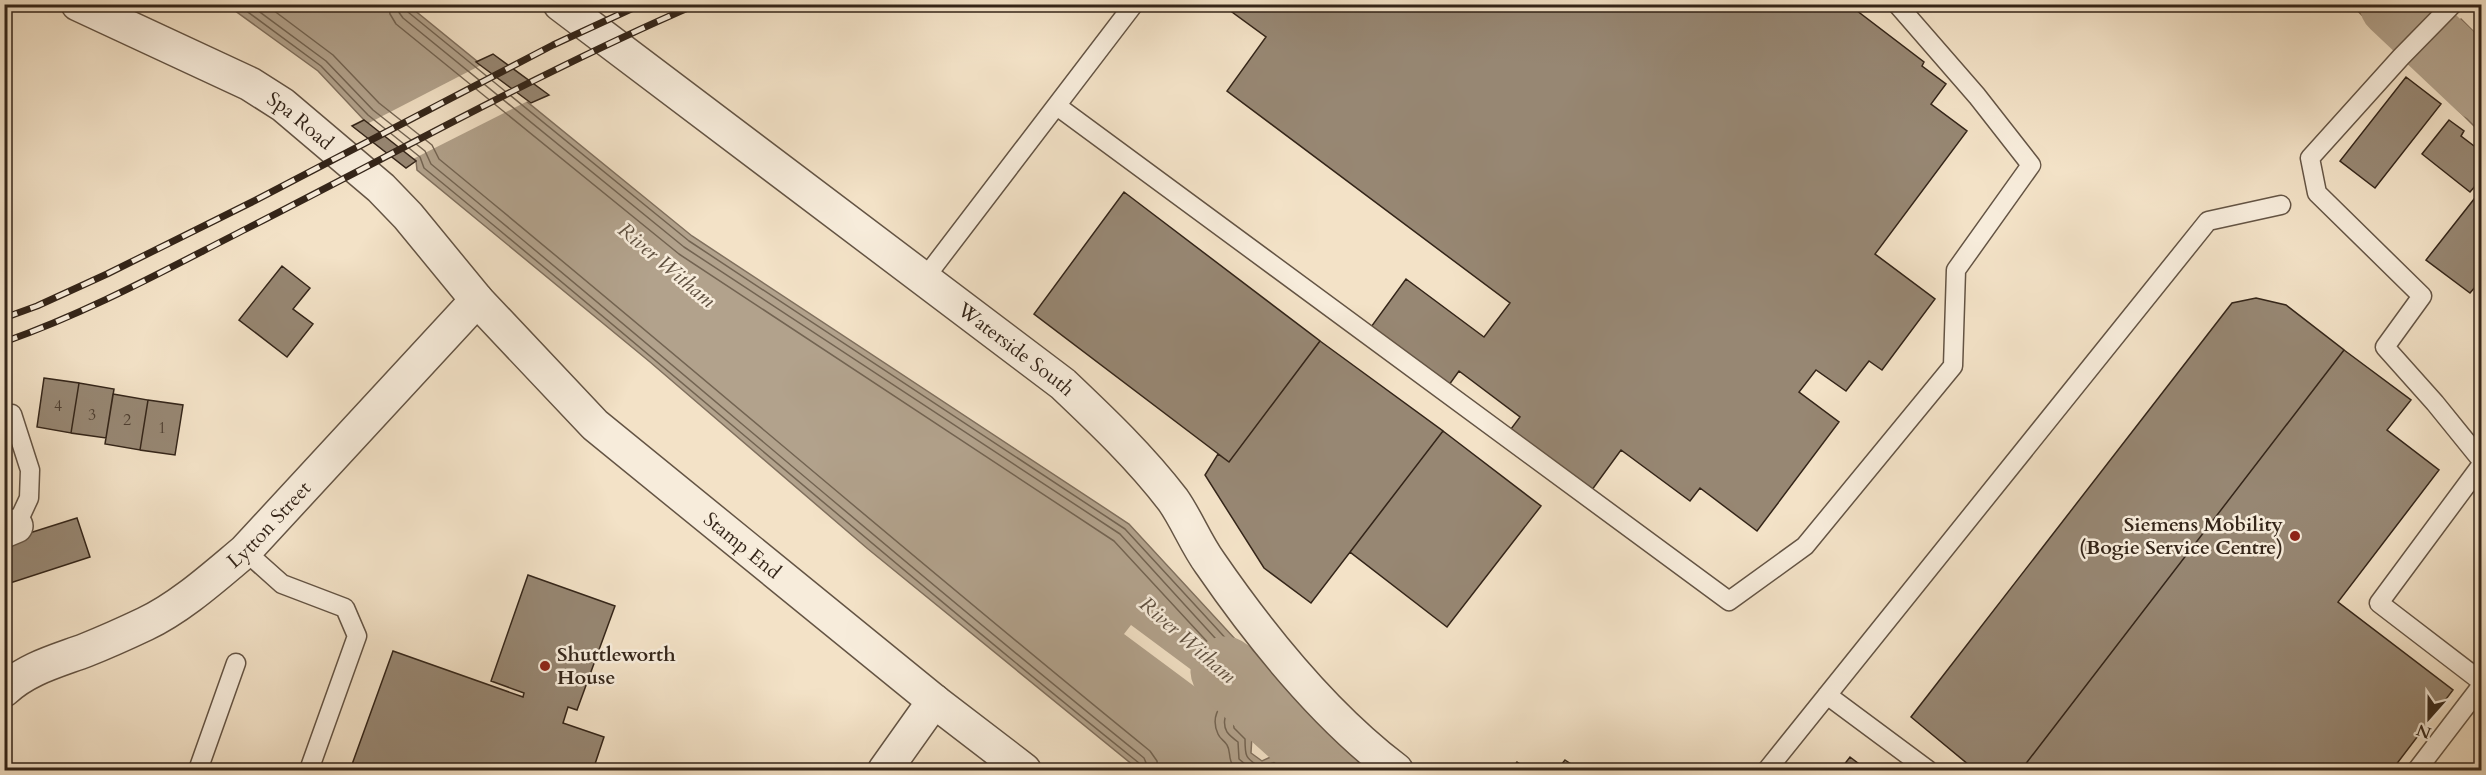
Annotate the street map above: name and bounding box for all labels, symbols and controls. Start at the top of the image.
street label: Spa Road [262,85,339,156]
water label: River Witham [612,216,722,315]
street label: Waterside South [951,296,1080,402]
house number: 4 [54,395,62,417]
house number: 3 [88,404,96,426]
house number: 2 [123,409,131,431]
house number: 1 [158,417,166,439]
street label: Lytton Street [221,475,318,574]
street label: Stamp End [698,506,787,585]
place label: Siemens Mobility (Bogie Service Centre) [2079,511,2284,561]
marker: Siemens Mobility (Bogie Service Centre) [2288,529,2302,543]
water label: River Witham [1133,590,1242,691]
place label: Shuttleworth House [557,641,676,691]
marker: Shuttleworth House [538,659,552,673]
north arrow [2399,688,2459,748]
text: N [2413,718,2434,744]

